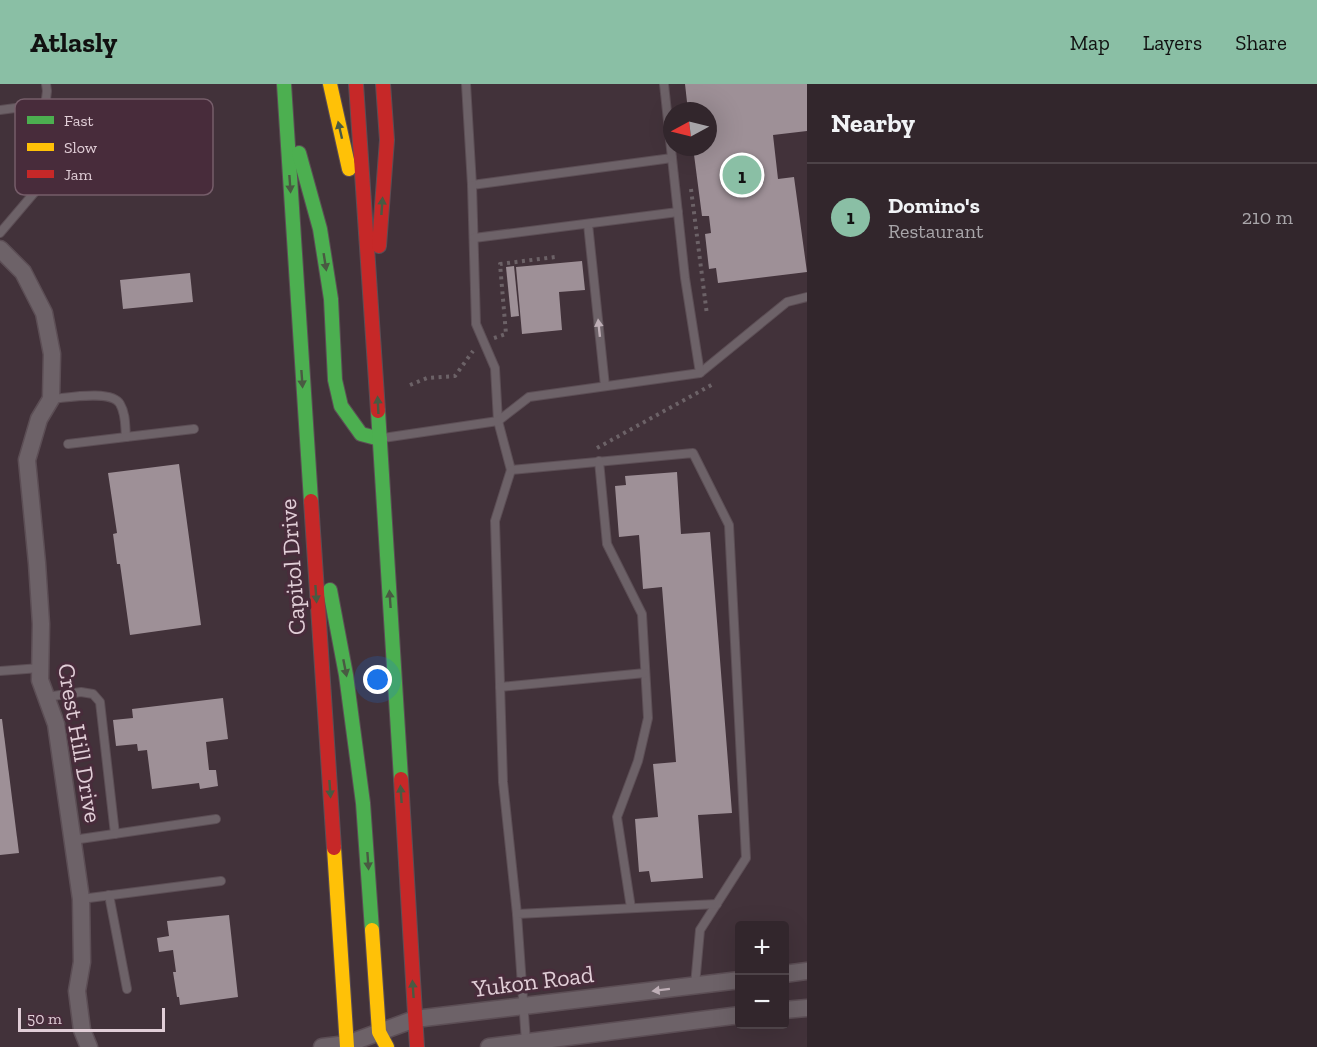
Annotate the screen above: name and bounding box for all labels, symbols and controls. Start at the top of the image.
text: Atlasly [30,26,117,59]
text: Map [1070,30,1110,55]
text: Layers [1143,30,1202,55]
text: Share [1235,30,1287,55]
legend [15,99,213,195]
north arrow [663,102,717,156]
text: Nearby [831,107,915,139]
text: Fast [64,111,93,130]
one-way arrow [335,120,344,139]
text: Slow [64,138,98,157]
pin: 1 [722,152,762,197]
text: Jam [64,165,93,184]
one-way arrow [285,175,295,194]
text: Domino's [888,192,980,219]
one-way arrow [377,196,387,215]
text: 1 [846,205,855,229]
text: 210 m [1242,205,1293,229]
text: Restaurant [888,219,984,243]
one-way arrow [321,252,330,271]
one-way arrow [594,319,604,338]
one-way arrow [298,369,307,388]
one-way arrow [373,395,382,414]
street label: Capitol Drive [273,498,311,636]
one-way arrow [312,585,321,604]
one-way arrow [385,590,394,609]
one-way arrow [341,658,350,677]
street label: Crest Hill Drive [52,661,108,825]
your location [363,665,392,694]
one-way arrow [325,780,334,799]
one-way arrow [397,784,406,803]
one-way arrow [363,852,372,871]
map controls [735,921,789,1029]
button: + [735,921,789,975]
street label: Yukon Road [470,959,595,1003]
button: − [735,975,789,1029]
one-way arrow [409,979,418,998]
one-way arrow [651,985,670,994]
scale bar [18,1005,165,1032]
text: 50 m [27,1009,62,1028]

